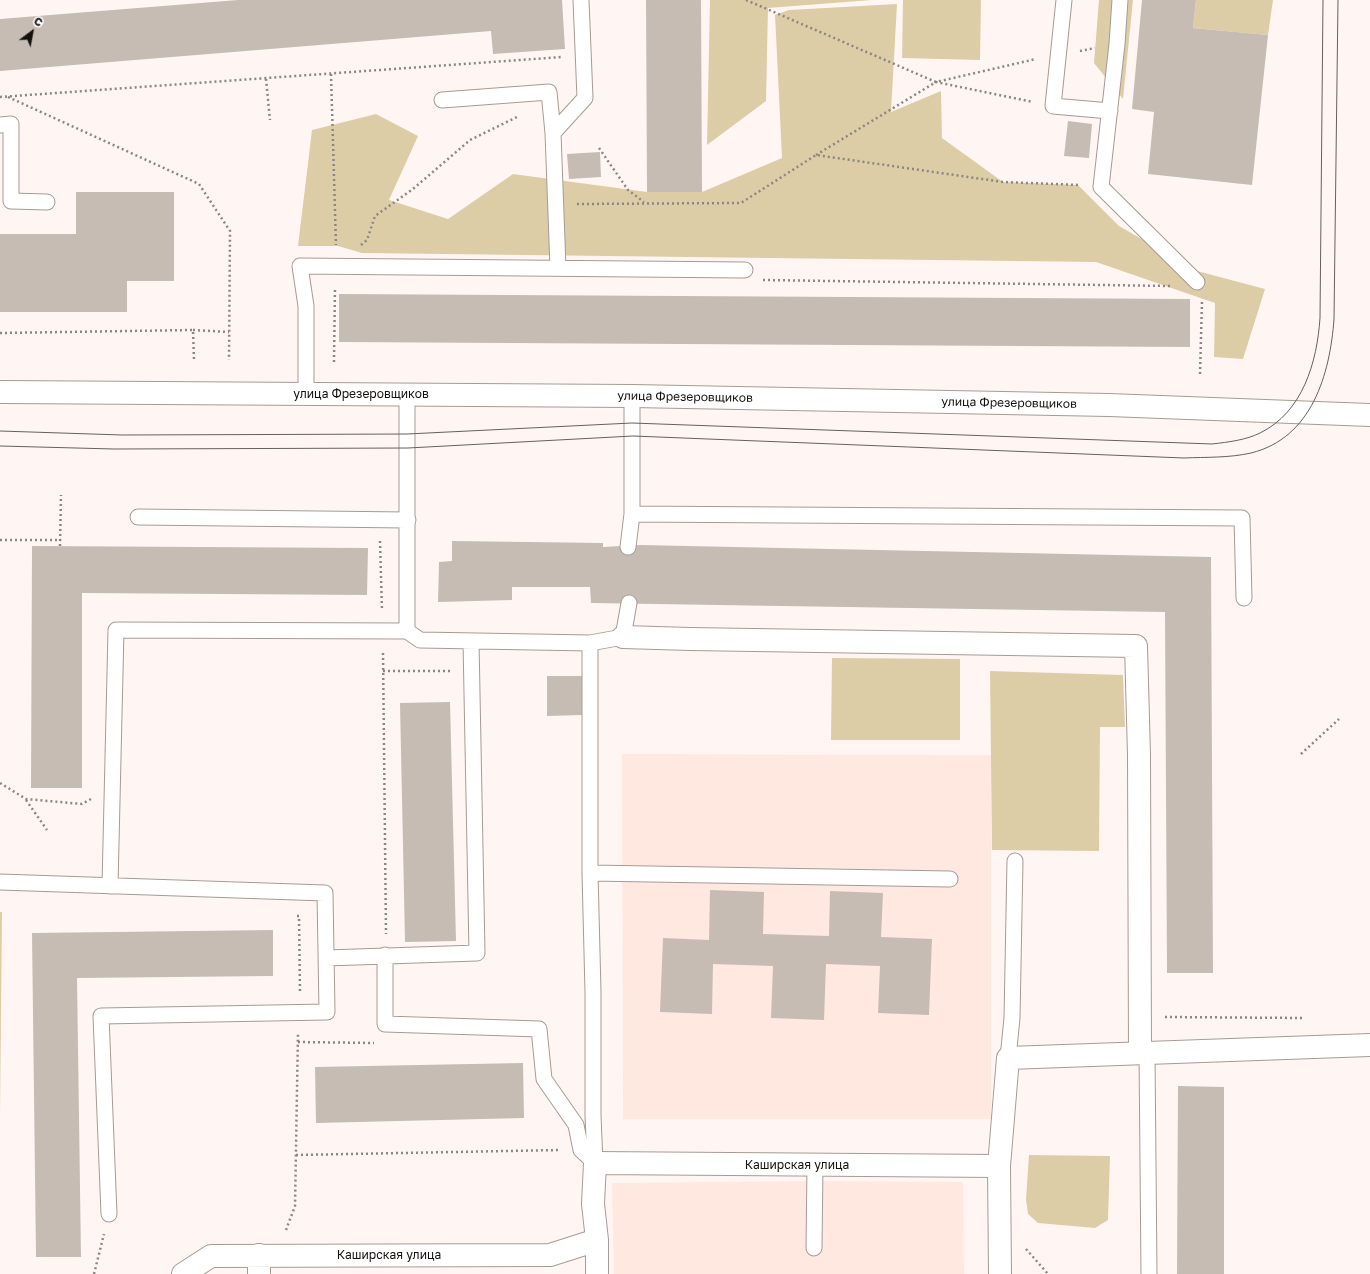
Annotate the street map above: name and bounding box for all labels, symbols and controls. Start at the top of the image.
north arrow [12,12,52,52]
text: С [32,14,45,29]
street label: улица Фрезеровщиков [293,387,429,401]
street label: улица Фрезеровщиков [617,389,753,405]
street label: улица Фрезеровщиков [941,395,1077,411]
street label: Каширская улица [745,1158,849,1172]
street label: Каширская улица [337,1248,441,1262]

